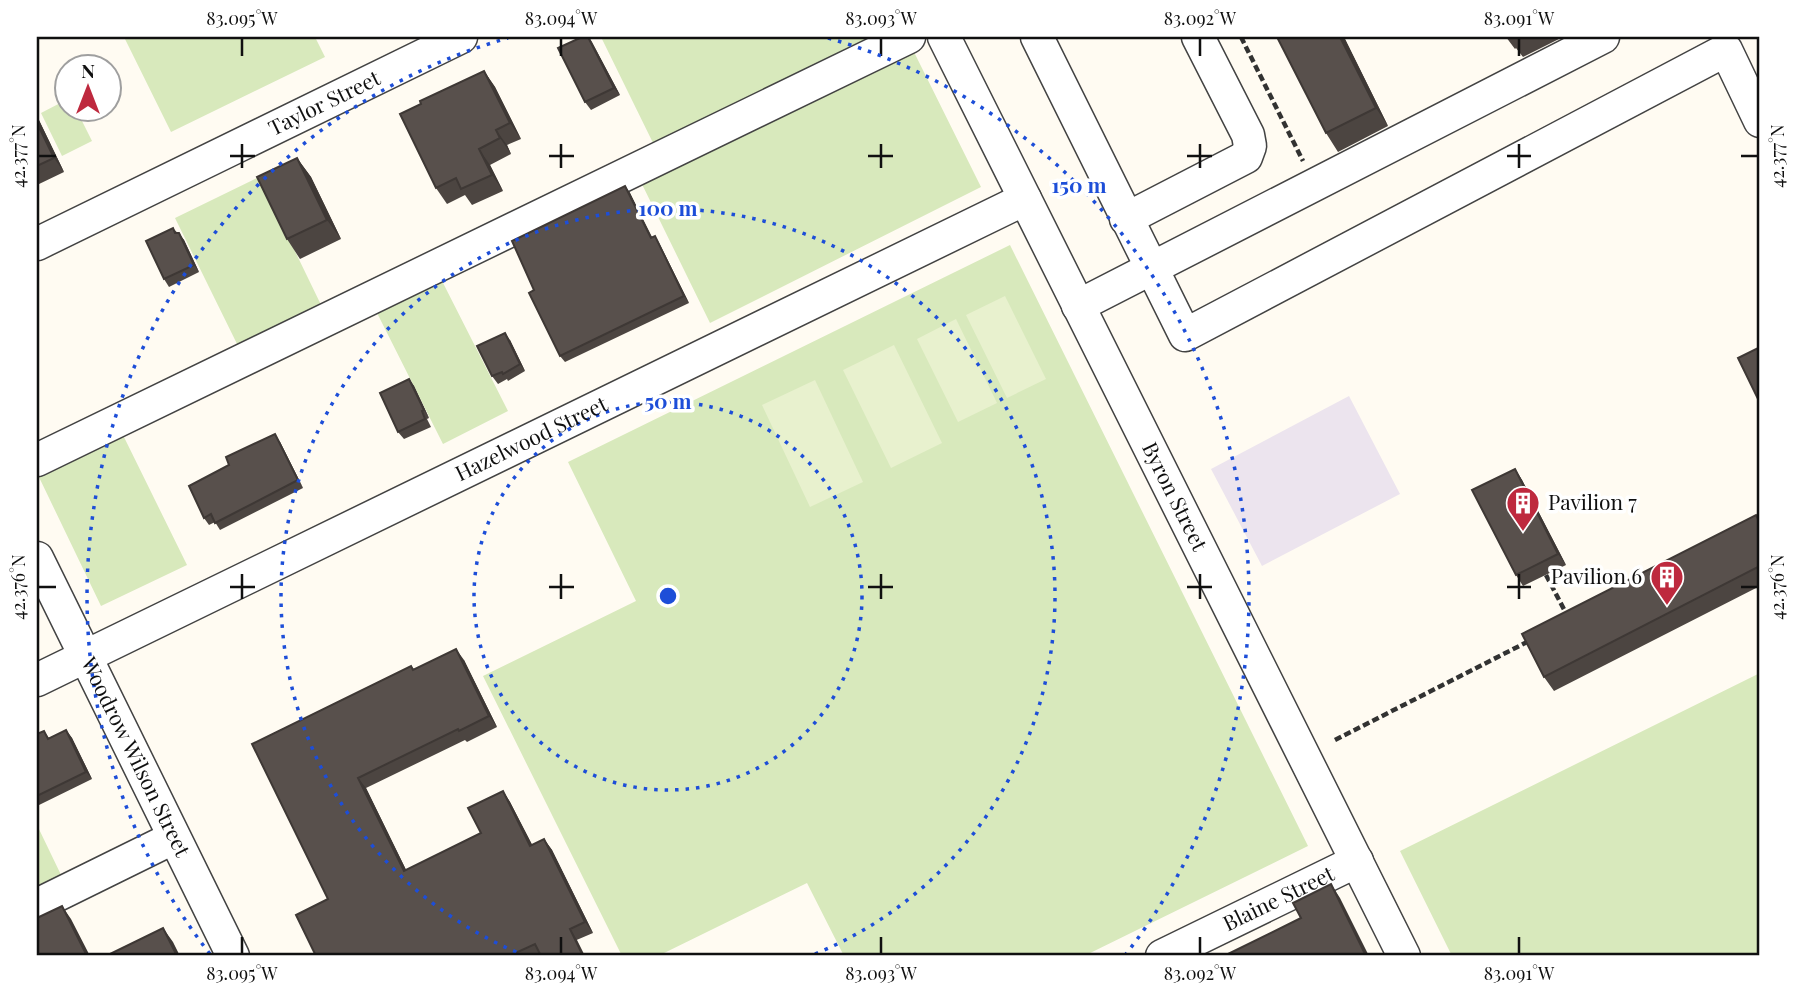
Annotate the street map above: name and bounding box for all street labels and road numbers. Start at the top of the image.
street label: Taylor Street [263,62,385,141]
street label: Hazelwood Street [450,388,612,486]
street label: Byron Street [1137,437,1215,555]
street label: Woodrow Wilson Street [75,651,198,861]
street label: Blaine Street [1218,858,1339,936]

